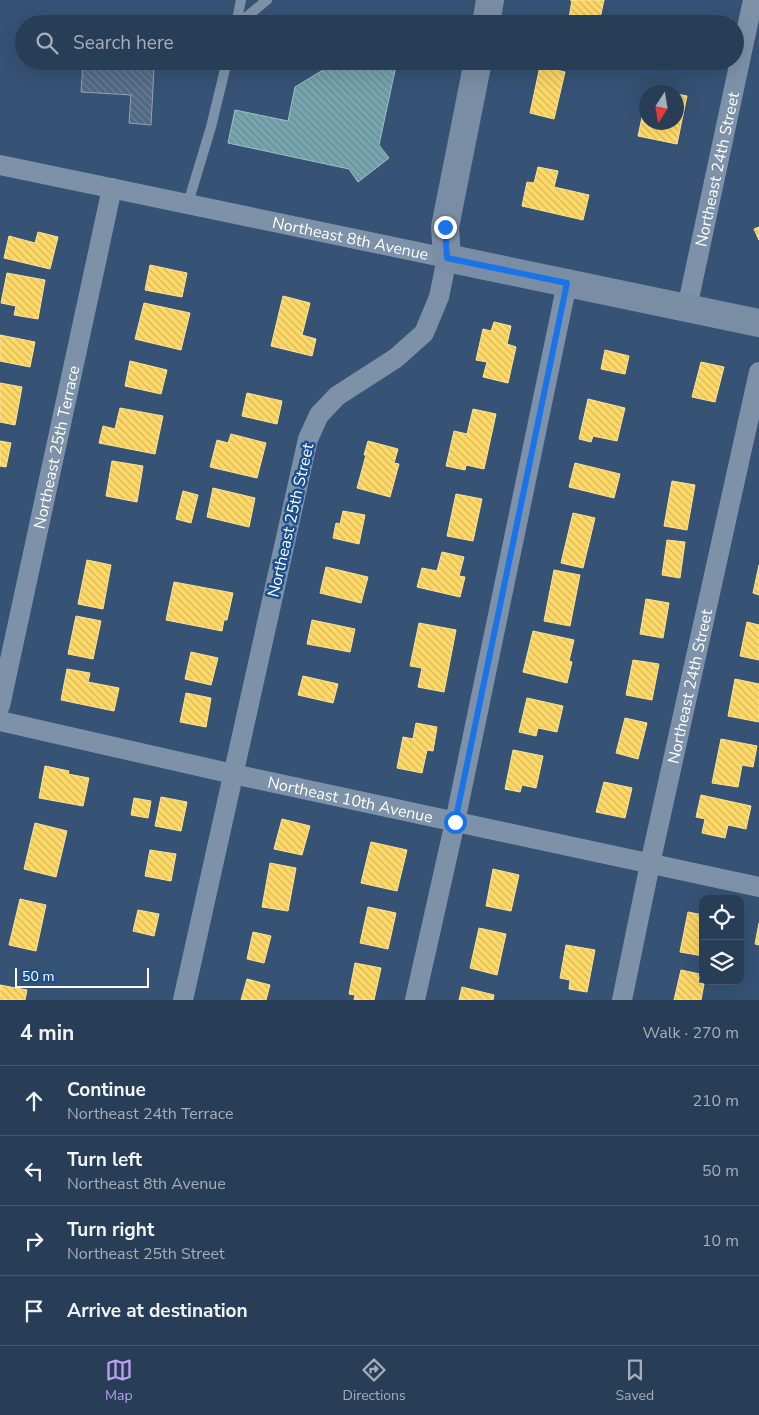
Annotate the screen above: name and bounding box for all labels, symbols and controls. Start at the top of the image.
search box [15,15,744,70]
icon: search [33,29,61,57]
text: Search here [73,30,174,56]
north arrow [639,85,684,130]
street label: Northeast 24th Street [690,90,745,249]
street label: Northeast 8th Avenue [270,212,430,266]
route end [434,216,457,239]
street label: Northeast 25th Terrace [29,363,85,531]
street label: Northeast 25th Street [263,441,320,599]
street label: Northeast 24th Street [663,607,718,766]
street label: Northeast 10th Avenue [265,772,435,829]
route start [444,811,467,834]
map controls [699,895,744,985]
button: locate [699,895,744,940]
button: layers [699,940,744,985]
scale bar [15,965,149,988]
text: 50 m [22,967,54,986]
text: 4 min [20,1019,74,1047]
text: Walk · 270 m [643,1022,739,1044]
text: Continue [67,1077,146,1103]
icon: ahead [20,1087,48,1115]
text: 210 m [692,1090,739,1112]
text: Northeast 24th Terrace [67,1103,233,1125]
text: Turn left [67,1147,142,1173]
icon: left [20,1157,48,1185]
text: 50 m [702,1160,739,1182]
text: Northeast 8th Avenue [67,1173,226,1195]
text: Turn right [67,1217,154,1243]
icon: right [20,1227,48,1255]
text: 10 m [702,1230,739,1252]
text: Northeast 25th Street [67,1243,225,1265]
icon: arrive [20,1297,48,1325]
text: Arrive at destination [67,1298,248,1324]
tab: Map [105,1356,133,1405]
tab: Directions [343,1356,406,1405]
tab: Saved [615,1356,654,1405]

